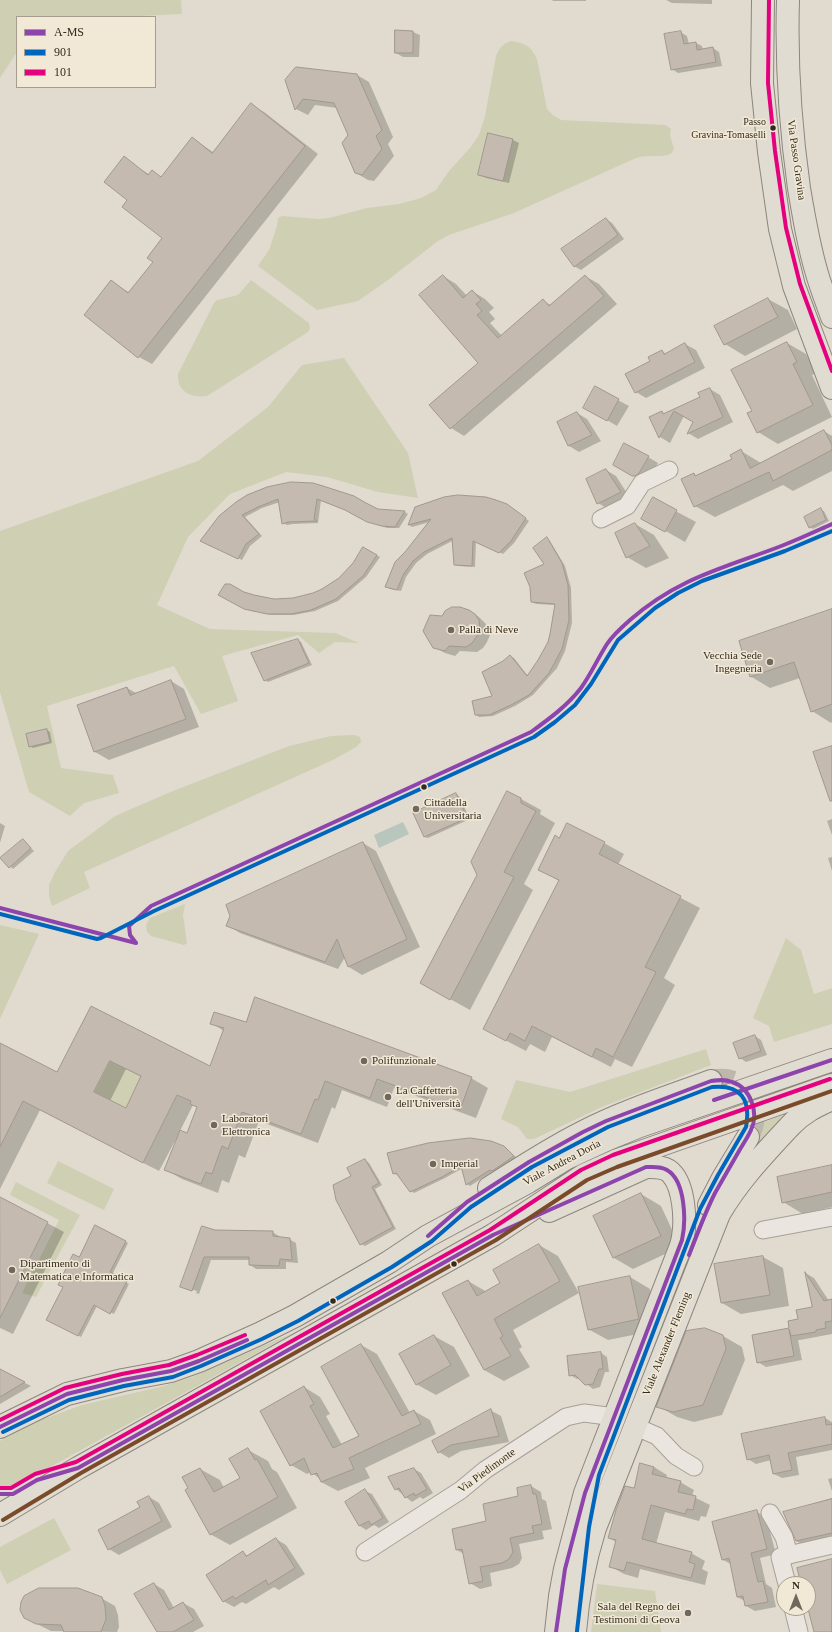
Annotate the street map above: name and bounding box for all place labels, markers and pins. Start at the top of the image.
place label: Passo Gravina-Tomaselli [691,116,766,140]
marker: Passo Gravina-Tomaselli [768,123,778,133]
place label: Palla di Neve [459,623,518,637]
marker: Palla di Neve [446,625,456,635]
place label: Vecchia Sede Ingegneria [703,649,762,675]
marker: Vecchia Sede Ingegneria [765,657,775,667]
unlabelled marker [419,782,429,792]
place label: Cittadella Universitaria [424,796,481,822]
marker: Cittadella Universitaria [411,804,421,814]
place label: Polifunzionale [372,1054,436,1068]
marker: Polifunzionale [359,1056,369,1066]
place label: La Caffetteria dell'Università [396,1084,460,1110]
marker: La Caffetteria dell'Università [383,1092,393,1102]
place label: Laboratori Elettronica [222,1112,270,1138]
marker: Laboratori Elettronica [209,1120,219,1130]
place label: Imperial [441,1157,478,1171]
marker: Imperial [428,1159,438,1169]
place label: Dipartimento di Matematica e Informatica [20,1257,134,1283]
unlabelled marker [449,1259,459,1269]
marker: Dipartimento di Matematica e Informatica [7,1265,17,1275]
unlabelled marker [328,1296,338,1306]
place label: Sala del Regno dei Testimoni di Geova [593,1600,680,1626]
marker: Sala del Regno dei Testimoni di Geova [683,1608,693,1618]

